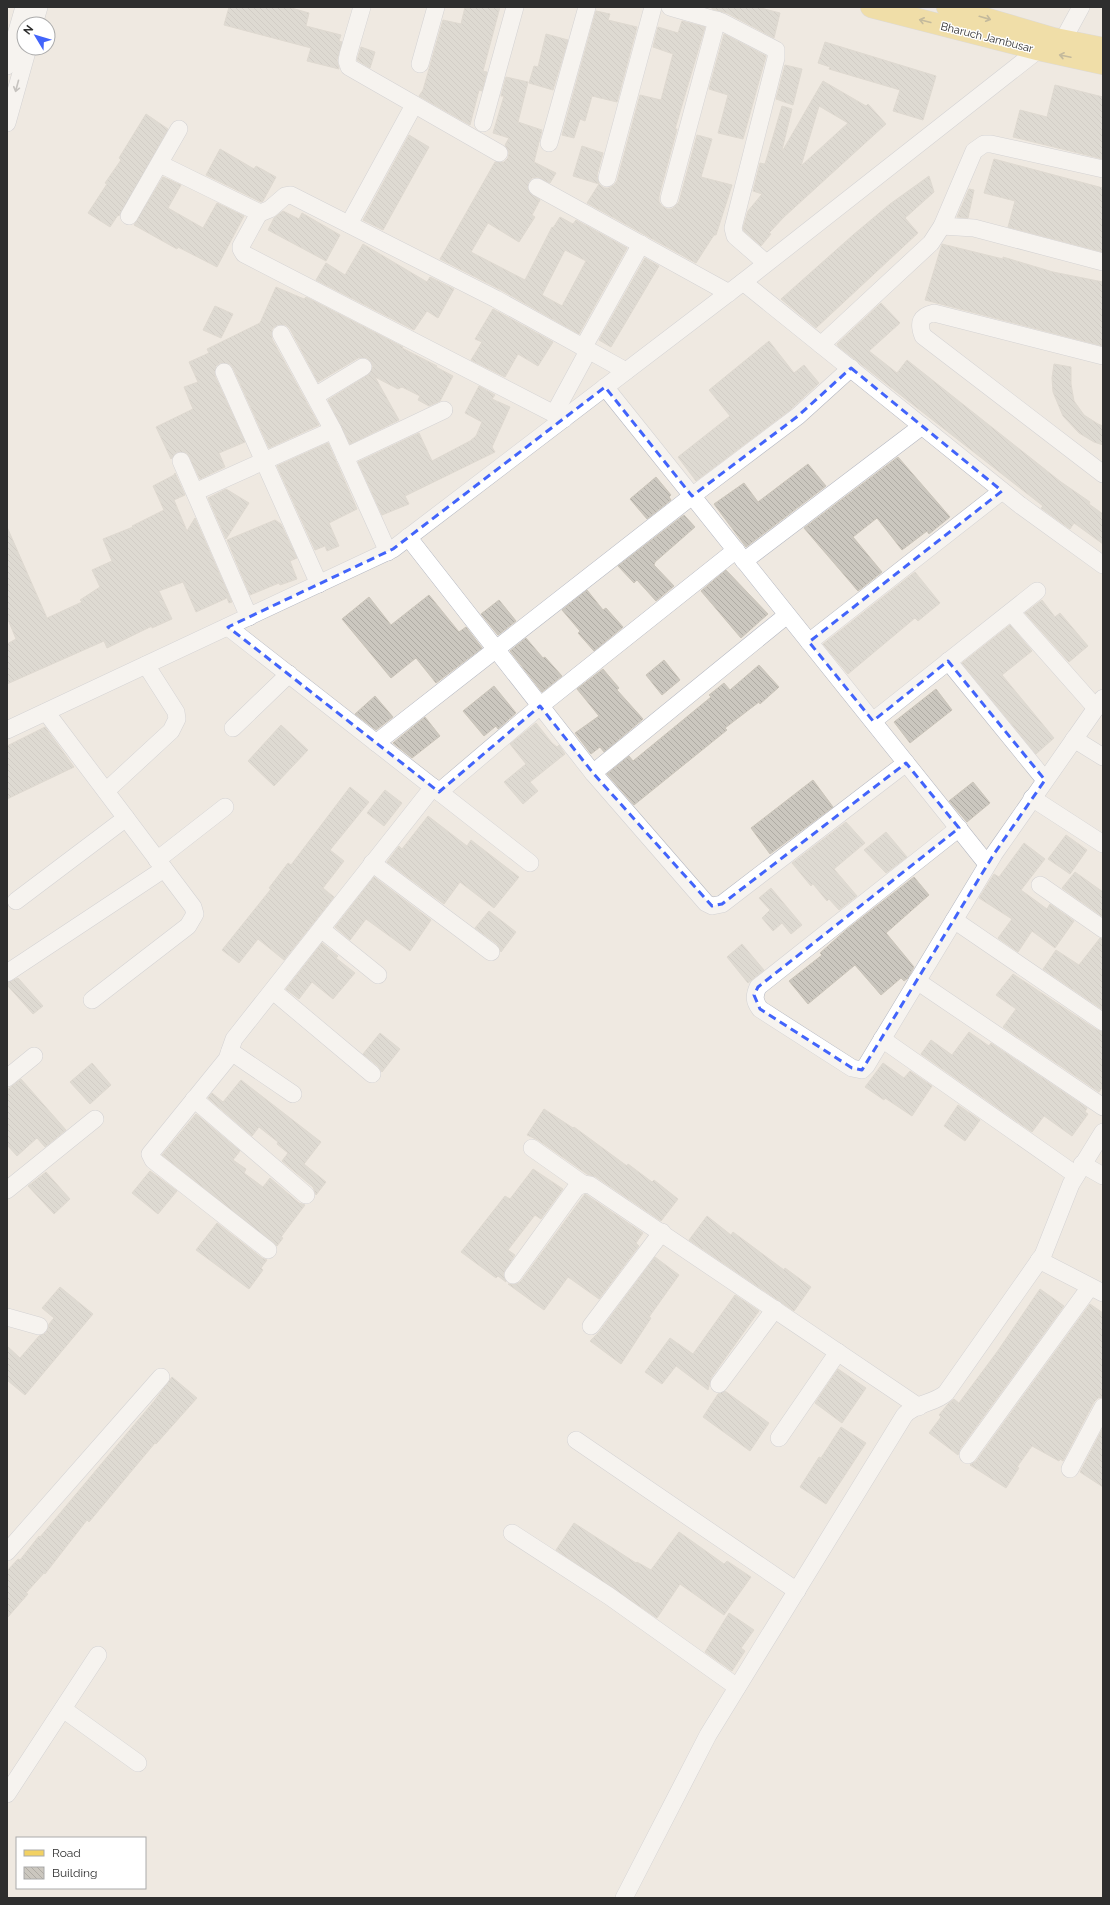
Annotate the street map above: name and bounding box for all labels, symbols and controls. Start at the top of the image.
one-way arrow [978,15,991,22]
north arrow [16,16,56,56]
one-way arrow [919,17,932,25]
street label: Bharuch Jambusar [939,20,1035,55]
text: N [21,23,36,37]
one-way arrow [1059,51,1072,59]
one-way arrow [13,79,21,92]
legend [16,1837,146,1889]
text: Road [52,1846,81,1860]
text: Building [52,1866,98,1880]

